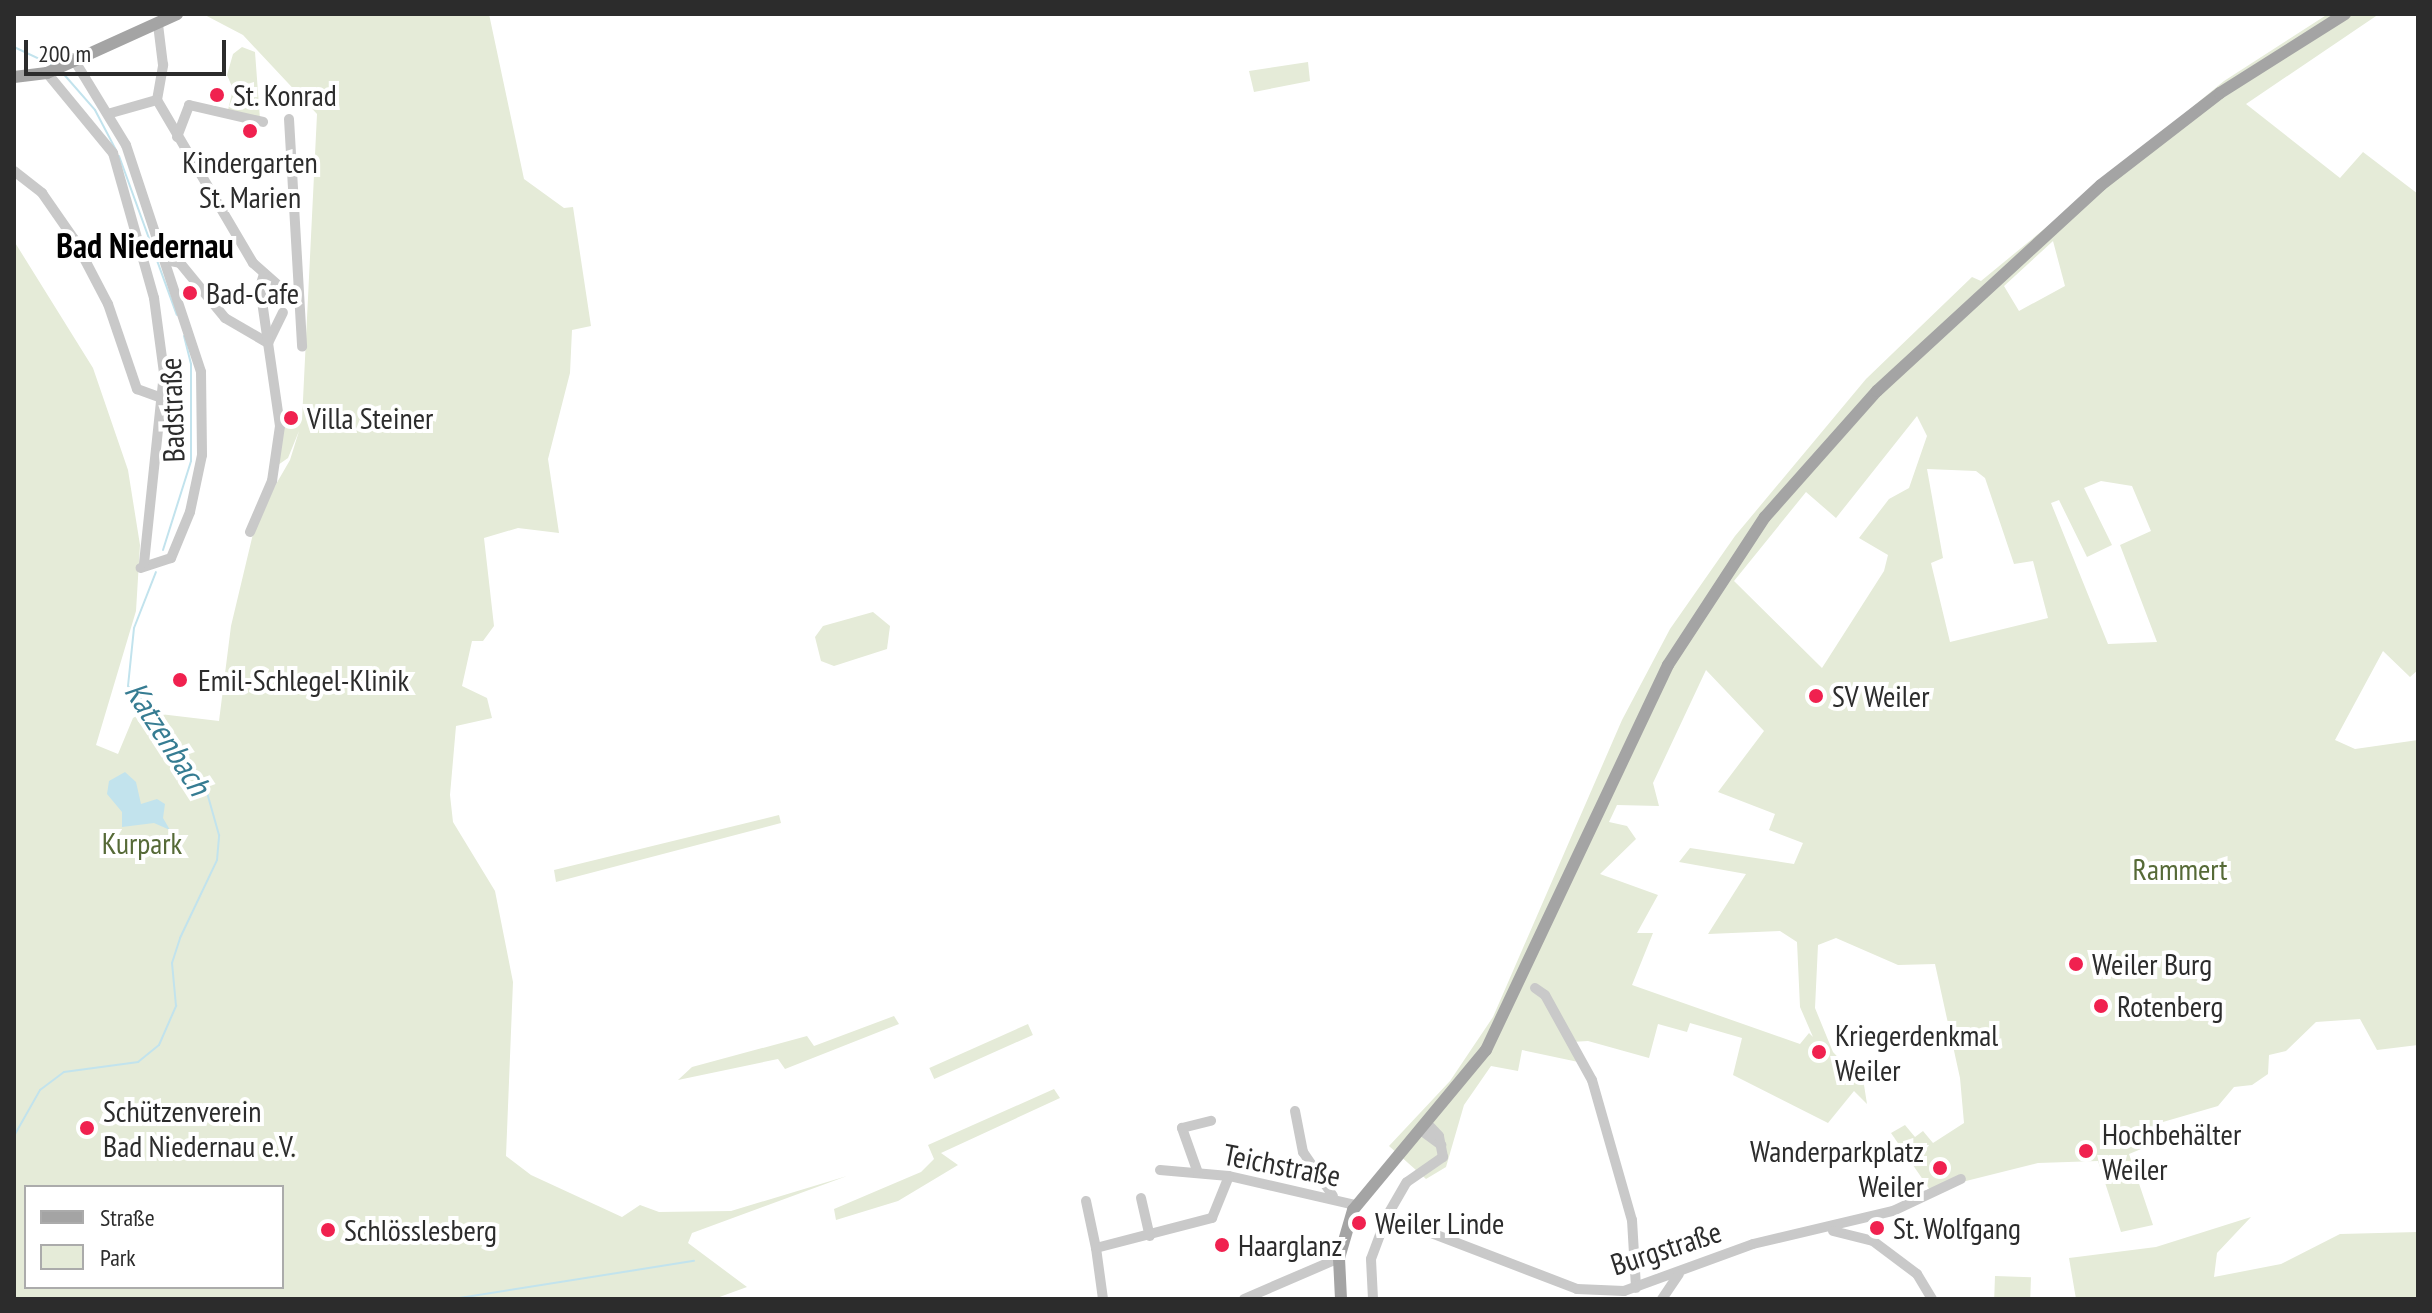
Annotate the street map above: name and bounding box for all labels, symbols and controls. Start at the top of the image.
scale bar [28,24,230,74]
text: 200 m [38,38,91,69]
place label: St. Konrad [233,77,339,113]
marker: St. Konrad [208,86,226,104]
marker: Kindergarten St. Marien [241,122,259,140]
place label: Kindergarten St. Marien [182,144,318,214]
district label: Bad Niedernau [56,226,234,266]
place label: Bad-Cafe [206,275,299,311]
marker: Bad-Cafe [181,284,199,302]
street label: Badstraße [152,357,192,463]
place label: Villa Steiner [307,400,433,436]
marker: Villa Steiner [282,409,300,427]
place label: Emil-Schlegel-Klinik [198,662,409,698]
marker: Emil-Schlegel-Klinik [169,669,191,691]
water label: Katzenbach [117,674,219,802]
place label: SV Weiler [1832,678,1931,714]
marker: SV Weiler [1807,687,1825,705]
park label: Kurpark [102,825,182,861]
park label: Rammert [2132,851,2228,887]
place label: Weiler Burg [2092,946,2212,982]
marker: Weiler Burg [2067,955,2085,973]
place label: Rotenberg [2117,988,2223,1024]
marker: Rotenberg [2092,997,2110,1015]
place label: Kriegerdenkmal Weiler [1835,1017,1998,1088]
marker: Kriegerdenkmal Weiler [1810,1043,1828,1061]
place label: Schützenverein Bad Niedernau e.V. [103,1093,296,1164]
place label: Hochbehälter Weiler [2102,1116,2241,1186]
marker: Schützenverein Bad Niedernau e.V. [78,1119,96,1137]
place label: Wanderparkplatz Weiler [1750,1133,1924,1204]
street label: Teichstraße [1220,1136,1344,1194]
marker: Hochbehälter Weiler [2077,1142,2095,1160]
marker: Wanderparkplatz Weiler [1931,1159,1949,1177]
legend [24,1185,284,1289]
text: Straße [100,1202,155,1233]
place label: Weiler Linde [1375,1205,1504,1241]
place label: St. Wolfgang [1893,1210,2023,1246]
place label: Schlösslesberg [344,1212,497,1248]
street label: Burgstraße [1606,1213,1726,1283]
marker: Weiler Linde [1350,1214,1368,1232]
marker: St. Wolfgang [1868,1219,1886,1237]
marker: Schlösslesberg [319,1221,337,1239]
place label: Haarglanz [1238,1227,1342,1263]
marker: Haarglanz [1213,1236,1231,1254]
text: Park [100,1242,136,1273]

